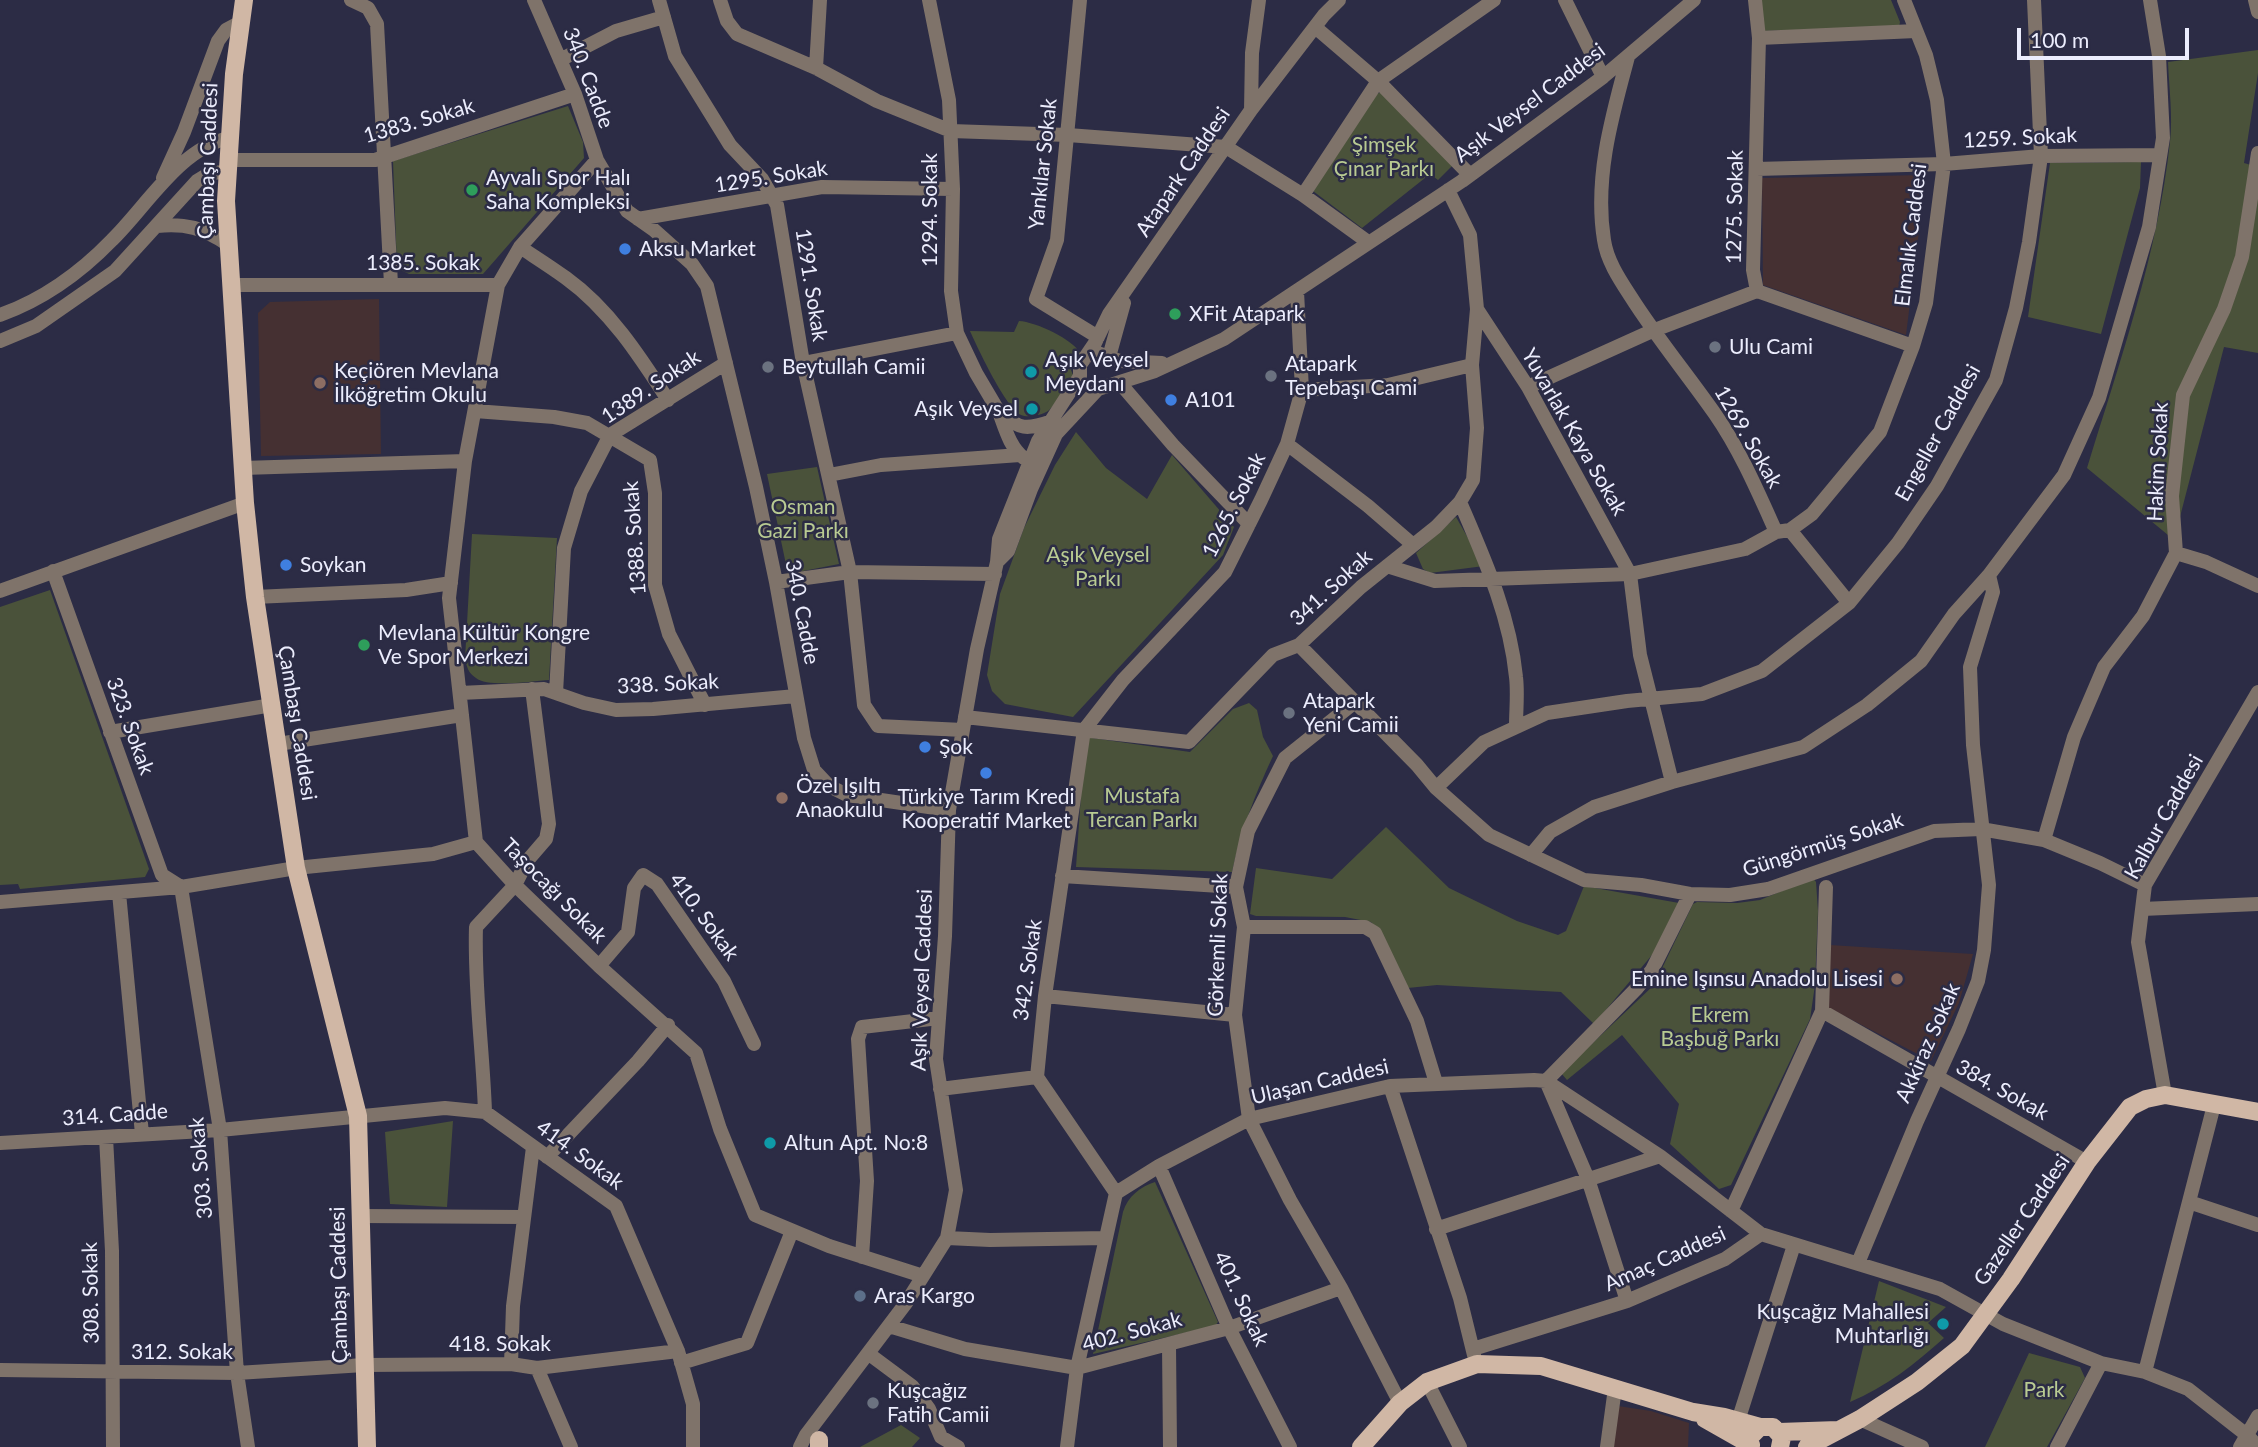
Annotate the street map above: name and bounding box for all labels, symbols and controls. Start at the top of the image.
scale bar [2020,14,2192,58]
street label: 340. Cadde [557,24,619,132]
text: 100 m [2030,27,2089,52]
street label: Aşık Veysel Caddesi [1450,38,1610,168]
street label: Çambaşı Caddesi [193,82,223,240]
street label: 1383. Sokak [361,93,477,149]
street label: Yankılar Sokak [1024,97,1062,231]
street label: Atapark Caddesi [1130,103,1236,241]
street label: 1259. Sokak [1962,122,2078,154]
park label: Şimşek Çınar Parkı [1334,132,1434,182]
street label: 1275. Sokak [1721,150,1749,264]
street label: 1294. Sokak [917,153,943,267]
street label: 1295. Sokak [713,156,829,198]
street label: Elmalık Caddesi [1890,162,1932,308]
place label: Ayvalı Spor Halı Saha Kompleksi [486,165,631,215]
marker: Ayvalı Spor Halı Saha Kompleksi [464,182,480,198]
street label: 1291. Sokak [790,227,832,343]
place label: Aksu Market [639,236,756,262]
marker: Aksu Market [617,241,633,257]
street label: 1385. Sokak [366,250,480,276]
place label: XFit Atapark [1189,301,1304,327]
marker: XFit Atapark [1167,306,1183,322]
place label: Ulu Cami [1729,334,1813,360]
marker: Ulu Cami [1707,339,1723,355]
street label: Yuvarlak Kaya Sokak [1516,344,1632,520]
street label: 1389. Sokak [597,345,705,429]
place label: Aşık Veysel Meydanı [1045,347,1149,397]
place label: Atapark Tepebaşı Cami [1285,351,1417,401]
place label: Beytullah Camii [782,354,926,380]
place label: Keçiören Mevlana İlköğretim Okulu [334,358,499,408]
marker: Beytullah Camii [760,359,776,375]
street label: Engeller Caddesi [1890,360,1986,506]
marker: Aşık Veysel Meydanı [1023,364,1039,380]
marker: Atapark Tepebaşı Cami [1263,368,1279,384]
marker: Keçiören Mevlana İlköğretim Okulu [312,375,328,391]
street label: 1269. Sokak [1709,381,1787,493]
place label: A101 [1185,387,1236,413]
marker: A101 [1163,392,1179,408]
place label: Aşık Veysel [914,396,1018,422]
marker: Aşık Veysel [1024,401,1040,417]
street label: Hakim Sokak [2142,402,2174,522]
street label: 1265. Sokak [1197,448,1271,562]
street label: 1388. Sokak [618,480,652,596]
park label: Osman Gazi Parkı [757,494,849,544]
park label: Aşık Veysel Parkı [1046,542,1150,592]
street label: 341. Sokak [1285,545,1377,631]
place label: Soykan [300,552,367,578]
marker: Soykan [278,557,294,573]
street label: 340. Cadde [780,558,824,666]
place label: Mevlana Kültür Kongre Ve Spor Merkezi [378,620,590,670]
marker: Mevlana Kültür Kongre Ve Spor Merkezi [356,637,372,653]
street label: Çambaşı Caddesi [272,644,322,802]
street label: 338. Sokak [616,669,720,699]
street label: 323. Sokak [101,674,159,778]
place label: Atapark Yeni Camii [1303,688,1399,738]
marker: Atapark Yeni Camii [1281,705,1297,721]
place label: Şok [939,734,973,760]
marker: Şok [917,739,933,755]
street label: Kalbur Caddesi [2119,750,2209,884]
marker: Türkiye Tarım Kredi Kooperatif Market [978,765,994,781]
place label: Özel Işıltı Anaokulu [796,773,883,823]
park label: Mustafa Tercan Parkı [1086,783,1198,833]
place label: Türkiye Tarım Kredi Kooperatif Market [897,784,1075,834]
marker: Özel Işıltı Anaokulu [774,790,790,806]
street label: Güngörmüş Sokak [1740,807,1906,883]
street label: Taşocağı Sokak [496,833,612,949]
street label: 410. Sokak [664,868,744,966]
street label: Görkemli Sokak [1203,873,1233,1017]
street label: Aşık Veysel Caddesi [906,889,938,1071]
street label: 342. Sokak [1008,918,1048,1022]
place label: Emine Işınsu Anadolu Lisesi [1631,966,1883,992]
marker: Emine Işınsu Anadolu Lisesi [1889,971,1905,987]
street label: Akkiraz Sokak [1890,979,1966,1107]
park label: Ekrem Başbuğ Parkı [1661,1002,1779,1052]
street label: Ulaşan Caddesi [1249,1054,1391,1110]
street label: 384. Sokak [1951,1054,2053,1126]
street label: 314. Cadde [61,1099,169,1131]
street label: 414. Sokak [531,1115,629,1195]
street label: 303. Sokak [184,1116,218,1220]
place label: Altun Apt. No:8 [784,1130,928,1156]
marker: Altun Apt. No:8 [762,1135,778,1151]
street label: Gazeller Caddesi [1969,1149,2075,1291]
street label: Çambaşı Caddesi [325,1206,353,1364]
street label: Amaç Caddesi [1600,1221,1730,1297]
street label: 308. Sokak [78,1242,104,1344]
street label: 401. Sokak [1208,1248,1274,1350]
place label: Aras Kargo [874,1283,975,1309]
marker: Aras Kargo [852,1288,868,1304]
place label: Kuşcağız Mahallesi Muhtarlığı [1757,1299,1929,1349]
street label: 402. Sokak [1080,1307,1184,1357]
marker: Kuşcağız Mahallesi Muhtarlığı [1935,1316,1951,1332]
street label: 418. Sokak [449,1331,551,1357]
street label: 312. Sokak [131,1339,233,1365]
park label: Park [2023,1377,2065,1403]
place label: Kuşcağız Fatih Camii [887,1378,990,1428]
marker: Kuşcağız Fatih Camii [865,1395,881,1411]

